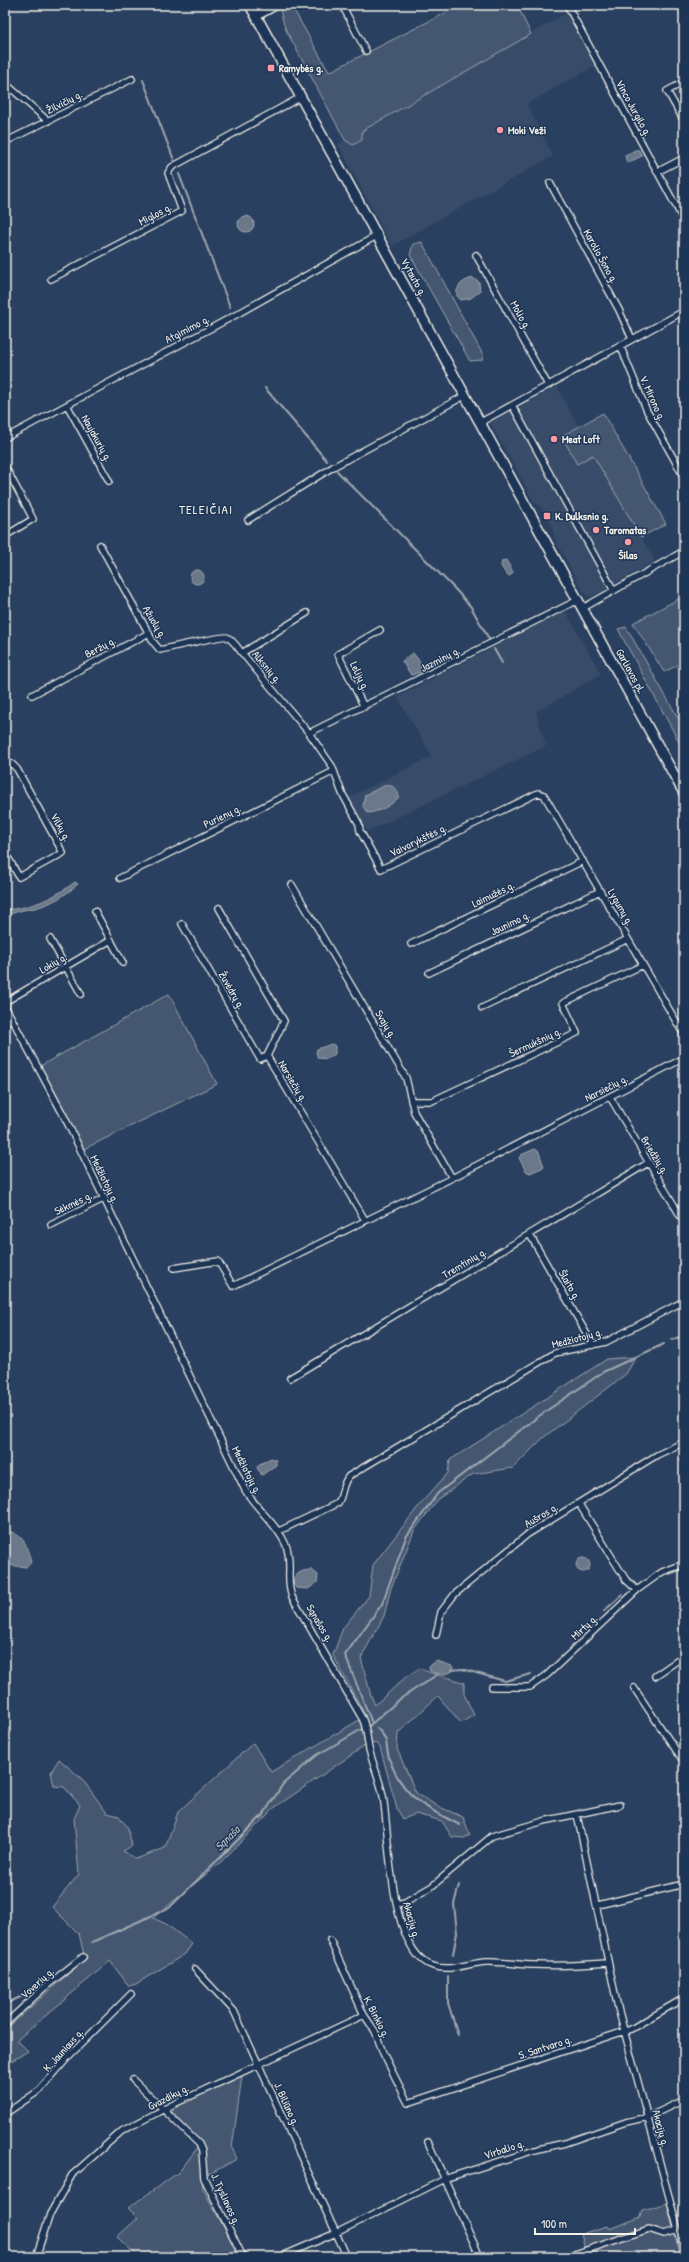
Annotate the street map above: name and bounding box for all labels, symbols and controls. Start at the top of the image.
place label: Ramybės g. [279,61,324,76]
marker: Ramybės g. [266,63,276,73]
street label: Vinco Jurgilo g. [613,77,655,139]
street label: Žilvičių g. [44,87,84,117]
place label: Moki Veži [508,123,546,137]
marker: Moki Veži [495,125,505,135]
street label: Miglos g. [136,200,174,228]
street label: Karolio Šono g. [580,226,622,286]
street label: Vytauto g. [398,256,430,298]
street label: Molio g. [507,298,535,332]
street label: Atgimimo g. [162,312,212,346]
street label: V. Mirono g. [637,373,669,423]
street label: Naujakurių g. [78,412,116,464]
place label: Meat Loft [562,432,601,446]
marker: Meat Loft [549,434,559,444]
district label: TELEIČIAI [179,500,233,518]
place label: K. Dulksnio g. [555,509,609,524]
marker: K. Dulksnio g. [542,511,552,521]
place label: Taromatas [603,523,647,537]
marker: Taromatas [591,525,601,535]
marker: Šilas [623,537,633,547]
place label: Šilas [619,548,638,562]
street label: Ąžuolų g. [140,603,170,641]
street label: Beržų g. [82,633,118,661]
street label: Jazminų g. [418,643,462,675]
street label: Garliavos pl. [613,646,649,696]
street label: Alksnių g. [249,648,285,686]
street label: Lelijų g. [347,659,373,693]
street label: Purienų g. [201,801,243,831]
street label: Vilkų g. [48,810,74,844]
street label: Vaivorykštės g. [387,820,449,860]
street label: Laimužės g. [469,878,517,910]
street label: Lygumų g. [605,886,637,928]
street label: Jaunimo g. [488,908,532,938]
street label: Lokių g. [37,950,69,976]
street label: Žuvėdrų g. [216,969,248,1011]
street label: Svajų g. [372,1007,400,1041]
street label: Šermukšnių g. [507,1024,563,1060]
street label: Narsiečių g. [275,1058,311,1104]
street label: Narsiečių g. [582,1071,630,1105]
street label: Briedžių g. [638,1133,672,1177]
street label: Medžiotojų g. [87,1153,123,1205]
street label: Sėkmės g. [52,1188,94,1218]
street label: Tremtinių g. [439,1244,489,1282]
street label: Šlaito g. [556,1267,584,1303]
street label: Medžiotojų g. [550,1325,604,1351]
street label: Medžiotojų g. [229,1444,265,1496]
street label: Aušros g. [522,1500,560,1530]
street label: Sąnašos g. [303,1602,337,1644]
street label: Mirtų g. [568,1611,600,1643]
water label: Sąnaša [210,1821,244,1855]
street label: Akacijų g. [400,1900,424,1940]
street label: Voverių g. [17,1964,57,2002]
street label: K. Binkio g. [361,1994,393,2040]
street label: K. Jauniaus g. [40,2025,86,2075]
street label: S. Santvaro g. [517,2032,573,2062]
street label: J. Biliūno g. [271,2080,303,2128]
street label: Gvazdikų g. [145,2081,191,2113]
street label: Akacijų g. [649,2108,673,2148]
street label: Virbalio g. [482,2136,526,2162]
street label: J. Tysliavos g. [208,2171,244,2227]
scale bar [535,2210,635,2236]
text: 100 m [541,2215,567,2232]

